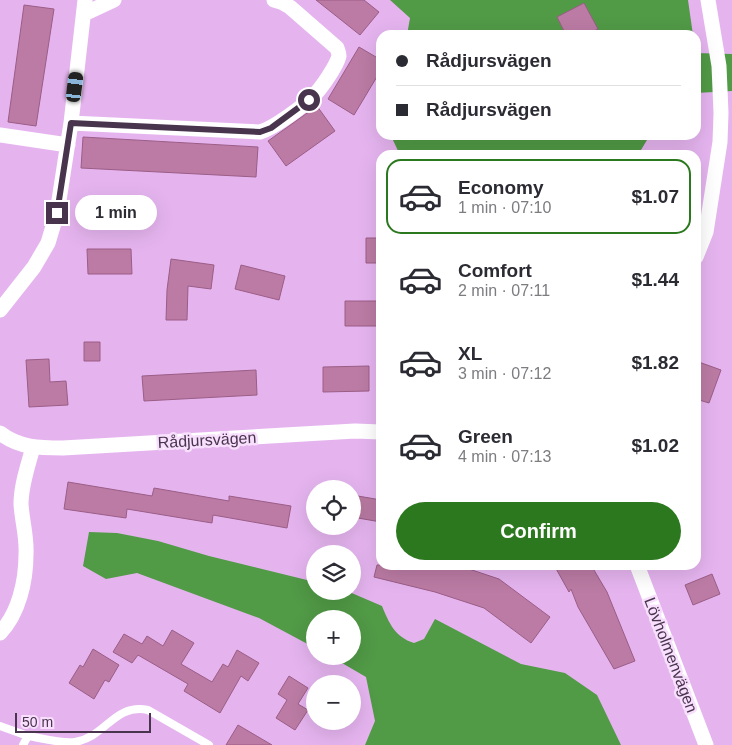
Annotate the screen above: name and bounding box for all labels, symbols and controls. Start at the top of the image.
text: Rådjursvägen [426,50,552,71]
car [65,71,84,103]
route start [298,89,320,111]
text: Rådjursvägen [426,99,552,120]
icon: car [398,174,443,219]
text: Economy [458,177,544,198]
text: $1.07 [631,186,679,207]
callout: 1 min [74,196,157,230]
text: 1 min · 07:10 [458,199,551,216]
route end [46,202,68,224]
text: 1 min [95,204,137,221]
icon: car [398,257,443,302]
text: Comfort [458,260,532,281]
text: $1.44 [631,269,679,290]
text: 2 min · 07:11 [458,282,550,299]
icon: car [398,340,443,385]
text: XL [458,343,482,364]
text: $1.82 [631,352,679,373]
text: 3 min · 07:12 [458,365,551,382]
icon: car [398,423,443,468]
text: Green [458,426,513,447]
street label: Rådjursvägen [157,429,257,451]
text: $1.02 [631,435,679,456]
text: 4 min · 07:13 [458,448,551,465]
map controls [306,480,361,730]
button: locate [306,480,361,535]
button: Confirm [396,502,681,560]
button: layers [306,545,361,600]
street label: Lövholmenvägen [641,595,701,715]
button: + [306,610,361,665]
button: − [306,675,361,730]
scale bar [15,710,151,733]
text: 50 m [22,714,53,730]

